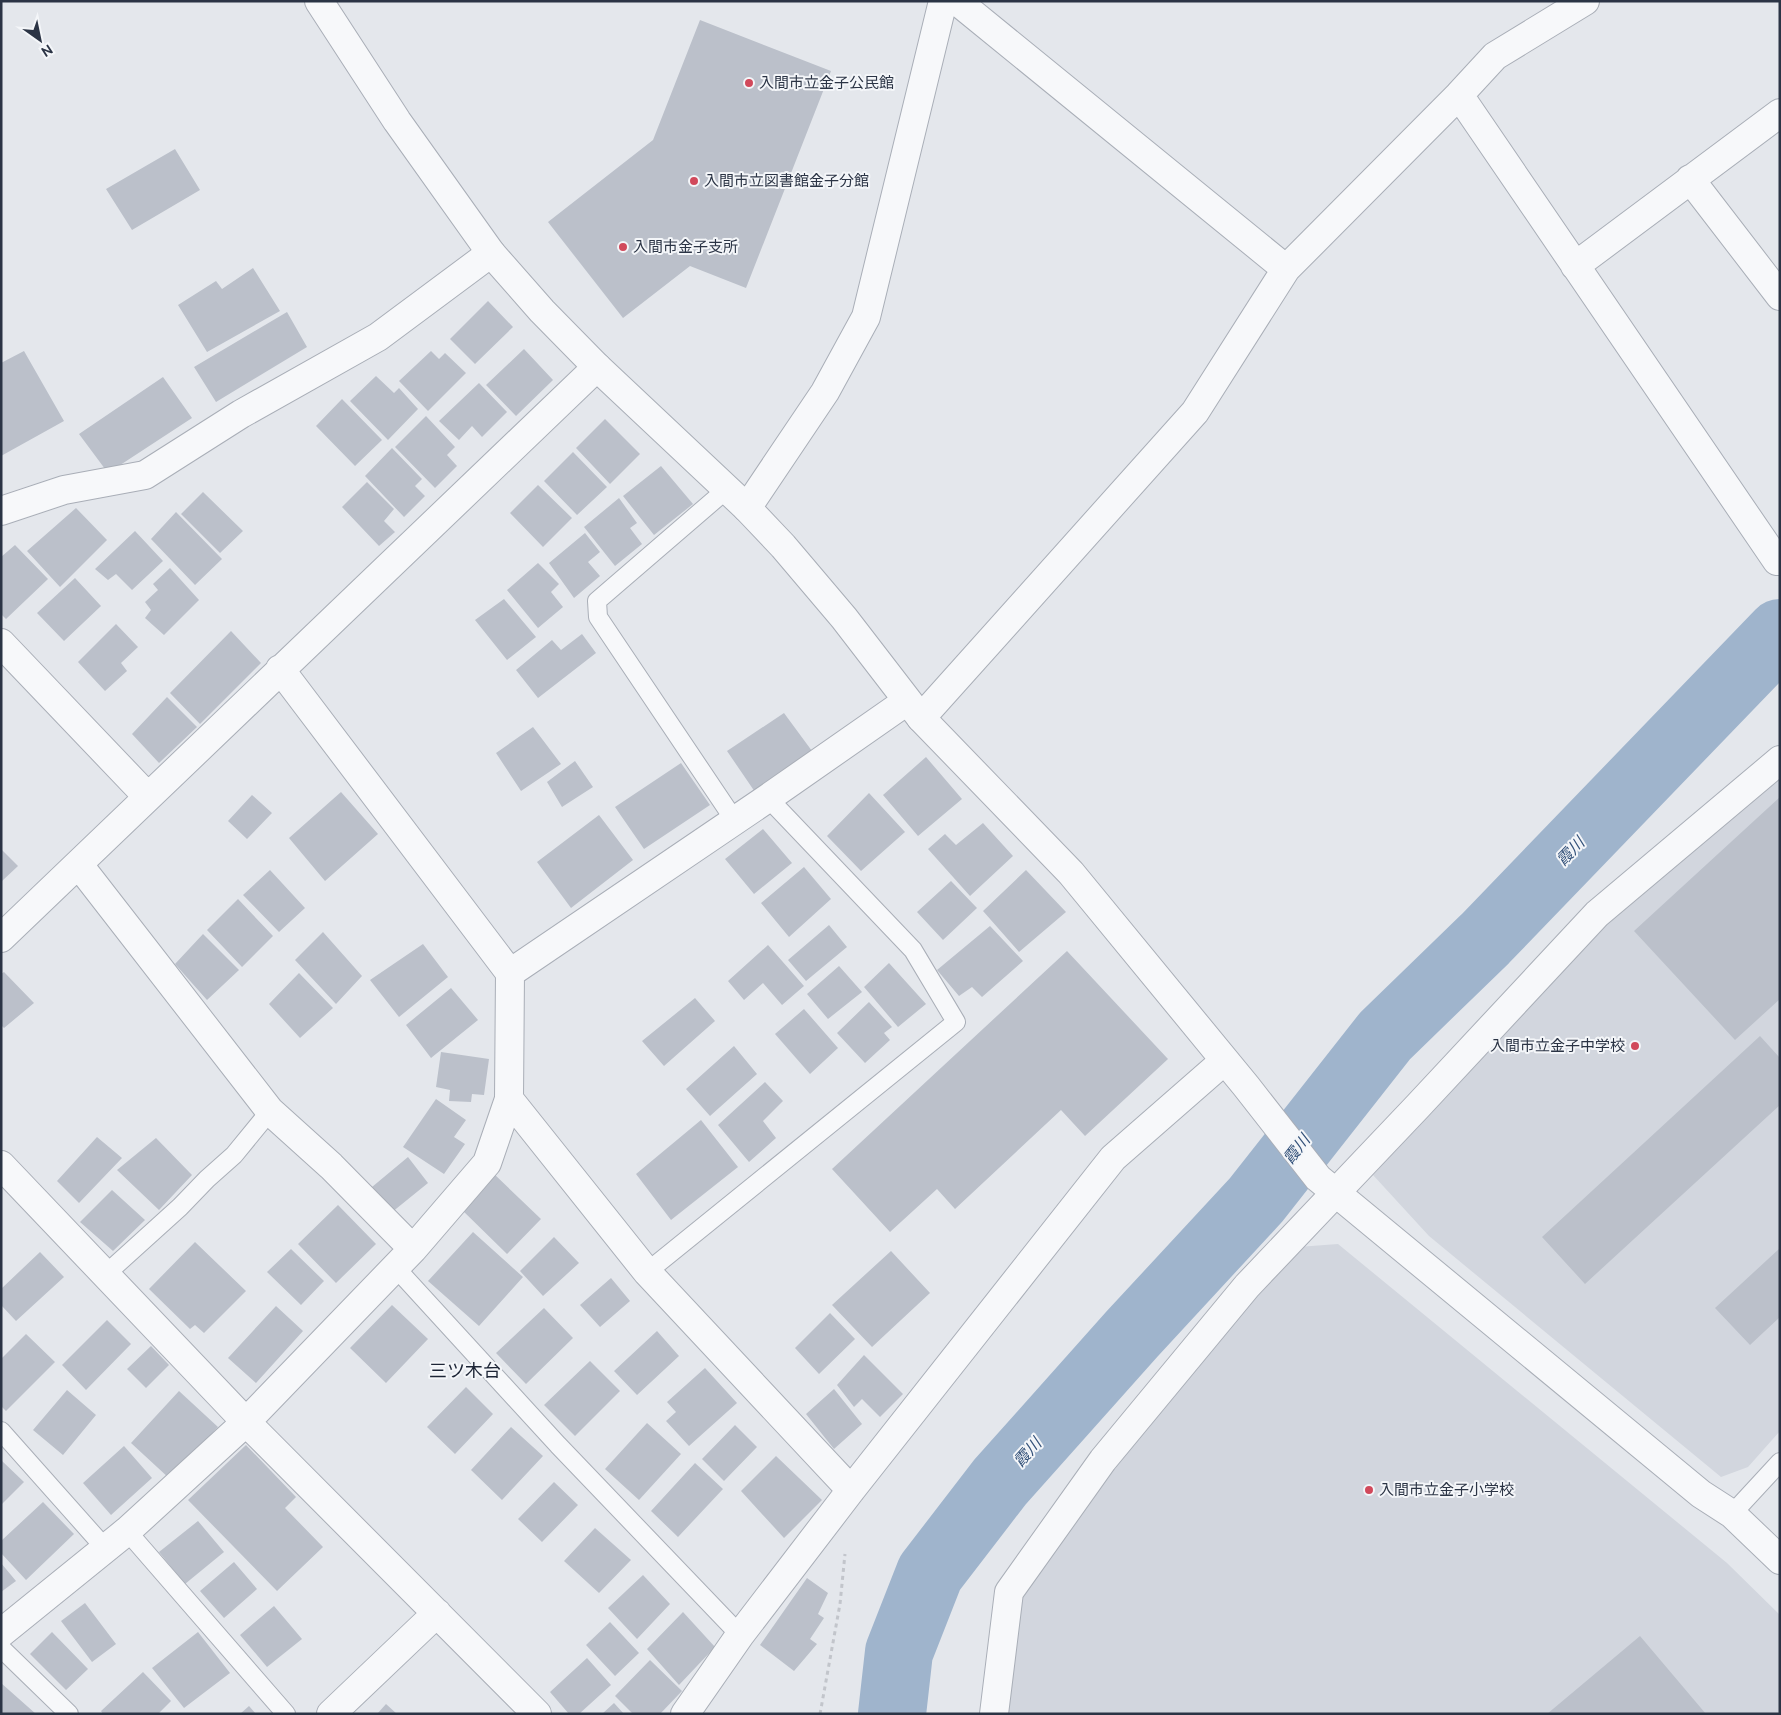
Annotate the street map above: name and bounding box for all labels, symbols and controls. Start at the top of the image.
north arrow [15,15,65,65]
text: N [38,41,56,60]
place label: 入間市立金子公民館 [759,74,894,91]
marker: 入間市立金子公民館 [743,77,755,89]
place label: 入間市立図書館金子分館 [704,172,869,189]
marker: 入間市立図書館金子分館 [688,175,700,187]
place label: 入間市金子支所 [633,238,738,255]
marker: 入間市金子支所 [617,241,629,253]
water label: 霞川 [1552,832,1589,869]
place label: 入間市立金子中学校 [1490,1037,1625,1054]
marker: 入間市立金子中学校 [1629,1040,1641,1052]
water label: 霞川 [1279,1129,1314,1167]
district label: 三ツ木台 [429,1360,501,1380]
water label: 霞川 [1010,1433,1046,1470]
place label: 入間市立金子小学校 [1379,1481,1514,1498]
marker: 入間市立金子小学校 [1363,1484,1375,1496]

